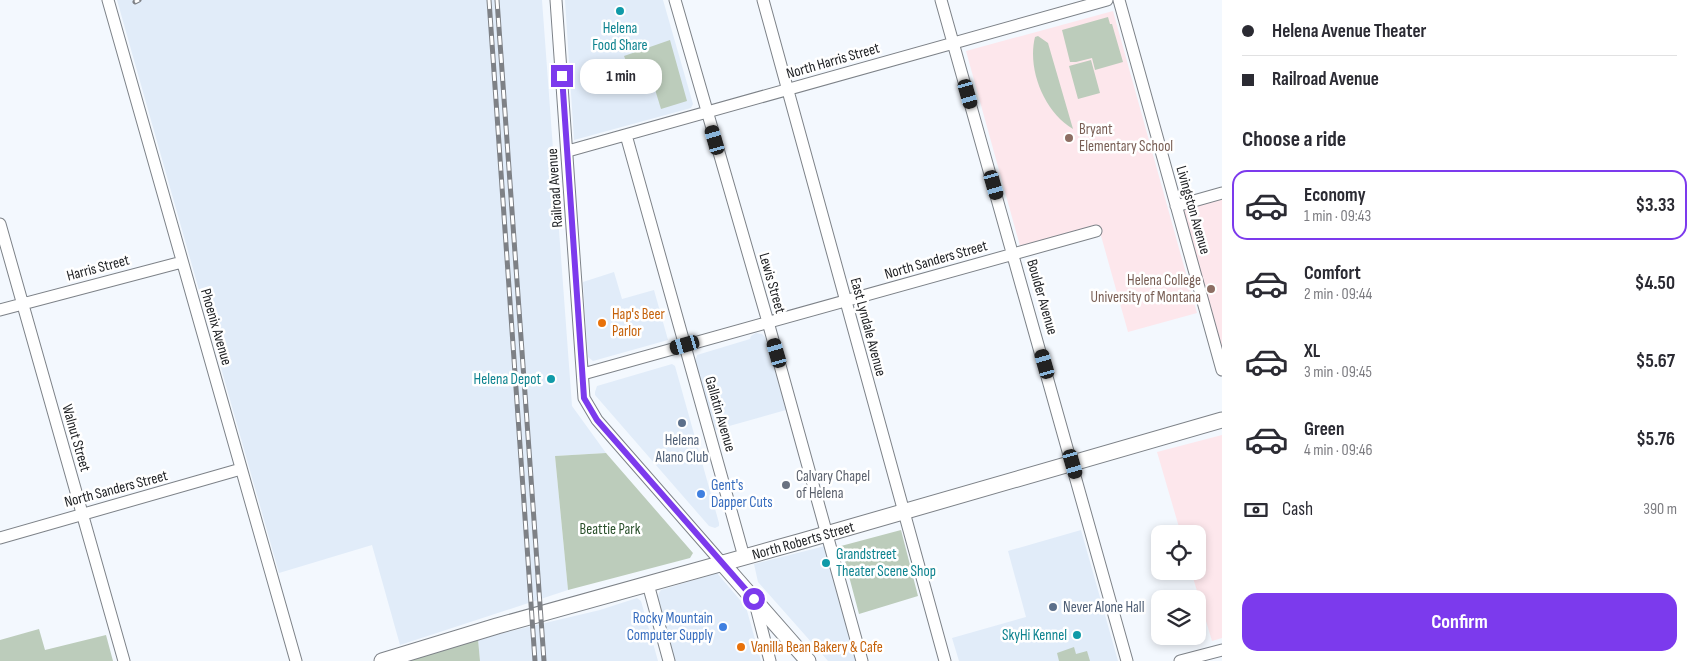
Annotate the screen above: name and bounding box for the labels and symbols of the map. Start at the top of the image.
marker: Helena Food Share [614,5,626,17]
place label: Helena Food Share [592,19,648,55]
street label: North Harris Street [784,39,882,83]
callout: 1 min [580,58,662,94]
route end [551,65,573,87]
car [956,78,979,110]
place label: Bryant Elementary School [1079,120,1173,156]
car [703,124,726,156]
marker: Bryant Elementary School [1063,132,1075,144]
street label: Railroad Avenue [543,148,567,228]
street label: Livingston Avenue [1171,164,1215,256]
car [982,169,1005,201]
street label: North Sanders Street [882,236,990,284]
street label: Harris Street [65,250,132,285]
street label: Lewis Street [754,251,790,316]
street label: Boulder Avenue [1022,257,1062,337]
place label: Helena College University of Montana [1091,271,1201,307]
street label: East Lyndale Avenue [846,276,890,378]
marker: Helena College University of Montana [1205,283,1217,295]
street label: Phoenix Avenue [196,286,236,368]
place label: Hap's Beer Parlor [612,305,665,341]
marker: Hap's Beer Parlor [596,317,608,329]
car [668,334,701,356]
car [765,337,788,369]
car [1033,348,1056,380]
place label: Helena Depot [474,370,541,389]
marker: Helena Depot [545,373,557,385]
street label: Gallatin Avenue [700,374,740,454]
street label: Walnut Street [57,402,95,474]
marker: Helena Alano Club [676,417,688,429]
place label: Helena Alano Club [655,431,708,467]
car [1061,448,1084,480]
street label: North Sanders Street [62,466,170,512]
place label: Calvary Chapel of Helena [796,467,870,503]
place label: Gent's Dapper Cuts [711,476,773,512]
marker: Calvary Chapel of Helena [780,479,792,491]
marker: Gent's Dapper Cuts [695,488,707,500]
street label: North Roberts Street [750,517,857,564]
park label: Beattie Park [580,520,641,539]
place label: Grandstreet Theater Scene Shop [836,545,936,581]
marker: Grandstreet Theater Scene Shop [820,557,832,569]
route start [743,588,765,610]
place label: Never Alone Hall [1063,598,1144,617]
marker: Never Alone Hall [1047,601,1059,613]
place label: Rocky Mountain Computer Supply [627,609,713,645]
marker: Rocky Mountain Computer Supply [717,621,729,633]
place label: SkyHi Kennel [1002,626,1067,645]
marker: SkyHi Kennel [1071,629,1083,641]
place label: Vanilla Bean Bakery & Cafe [751,638,883,657]
marker: Vanilla Bean Bakery & Cafe [735,641,747,653]

